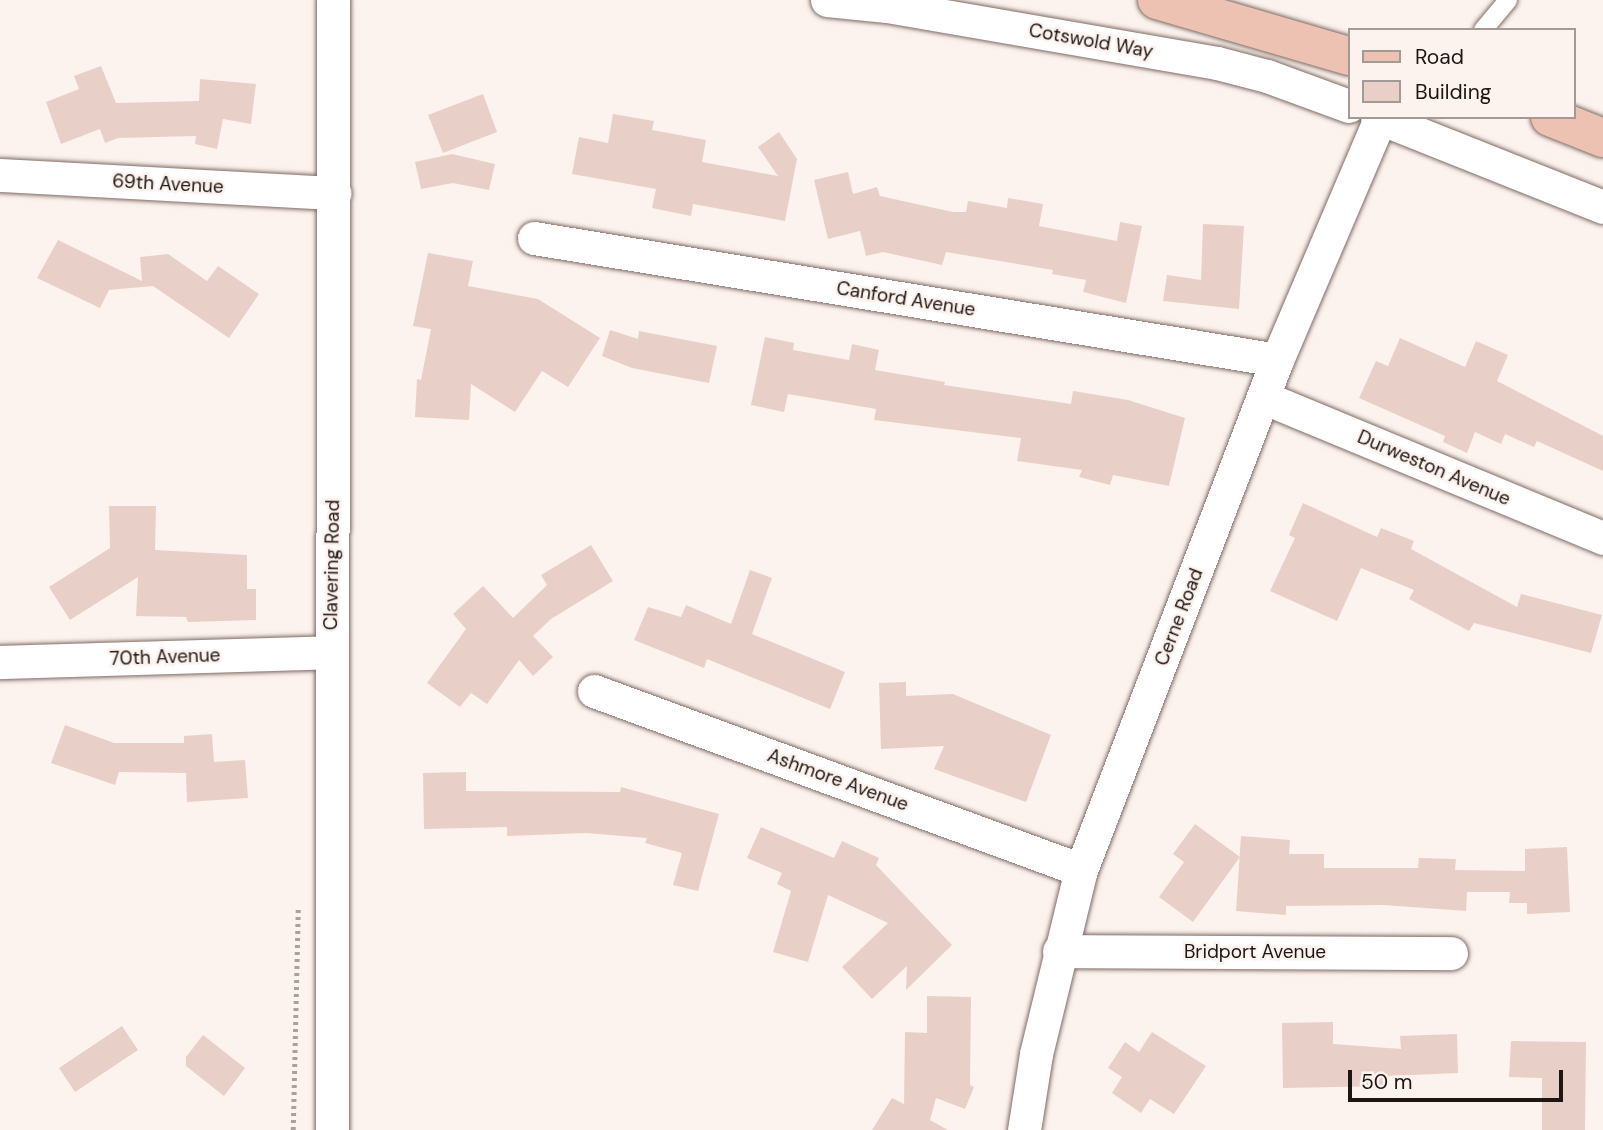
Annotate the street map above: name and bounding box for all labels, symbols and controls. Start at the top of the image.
street label: Cotswold Way [1027,19,1155,63]
legend [1348,28,1575,119]
text: Road [1415,43,1464,71]
text: Building [1415,78,1491,106]
street label: 69th Avenue [112,170,224,198]
street label: Canford Avenue [835,277,977,321]
street label: Durweston Avenue [1354,425,1514,511]
street label: Clavering Road [319,500,345,630]
street label: Cerne Road [1150,565,1208,669]
street label: 70th Avenue [109,644,221,670]
street label: Ashmore Avenue [764,744,912,816]
street label: Bridport Avenue [1184,941,1326,963]
scale bar [1351,1056,1566,1100]
text: 50 m [1361,1068,1412,1096]

